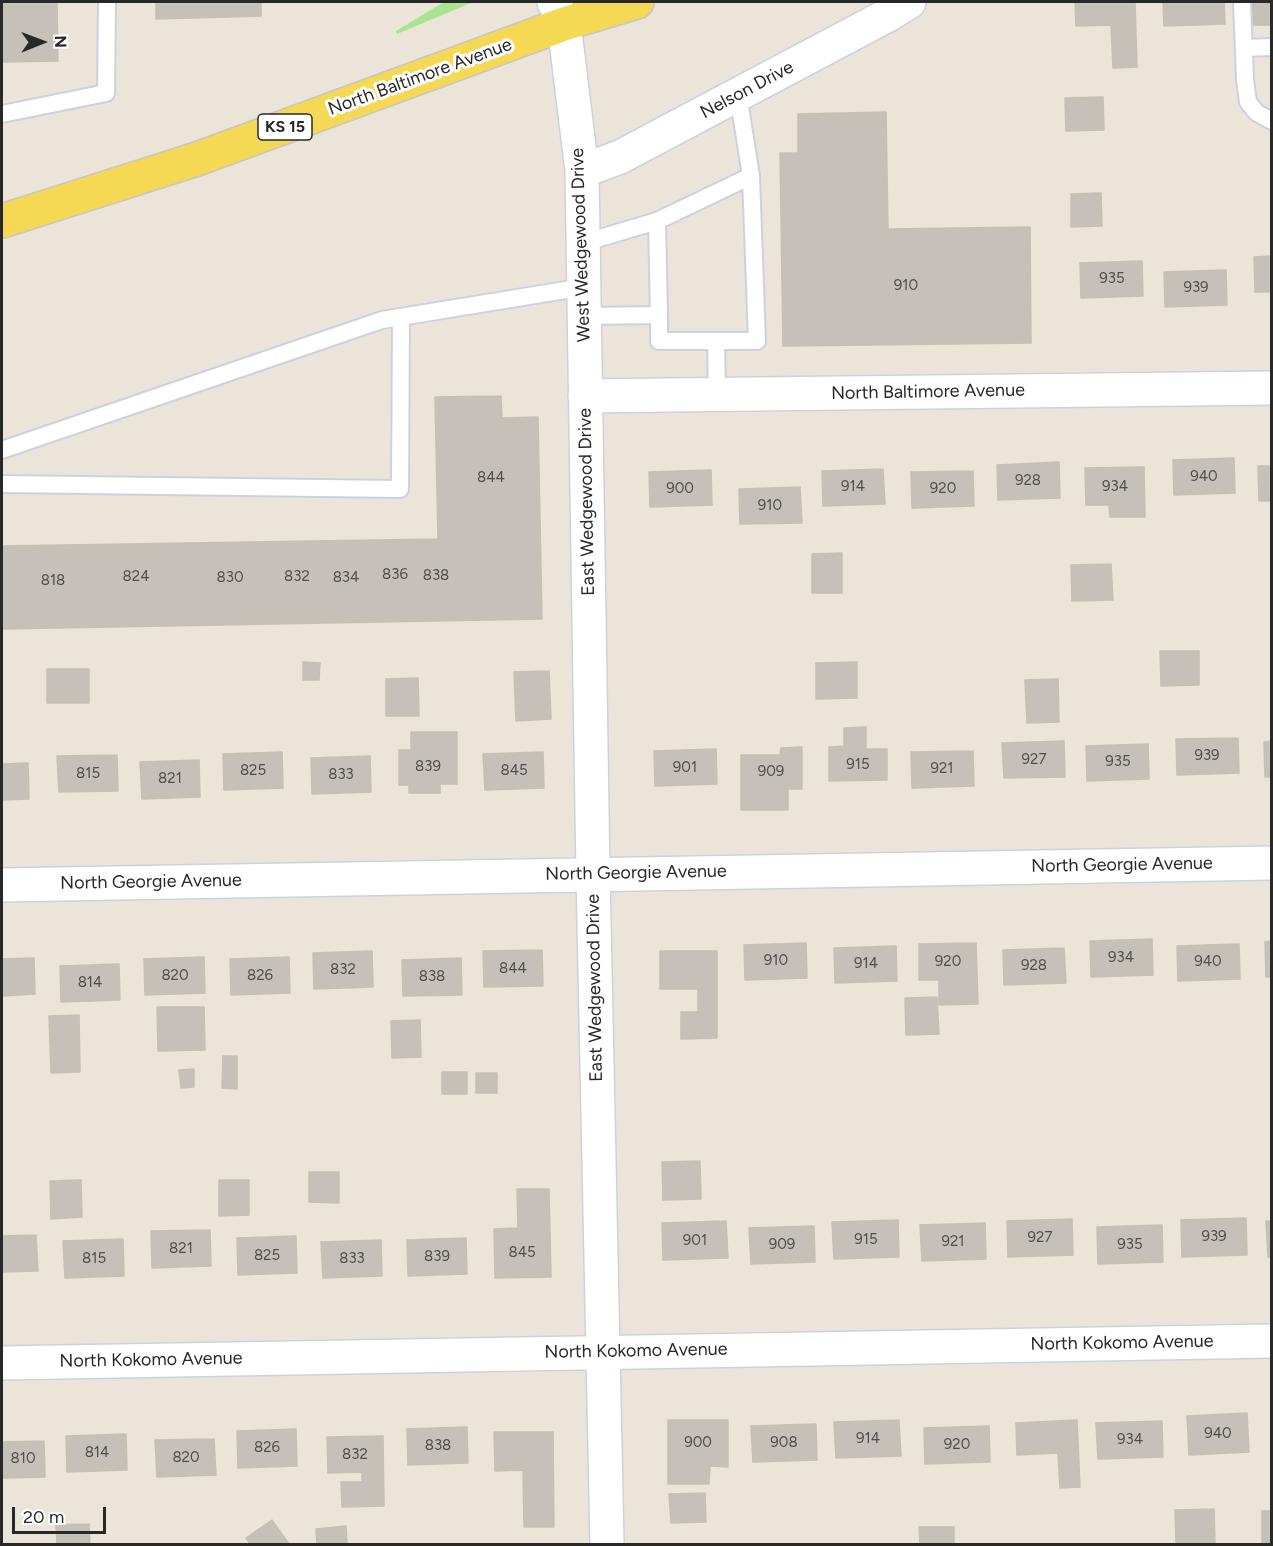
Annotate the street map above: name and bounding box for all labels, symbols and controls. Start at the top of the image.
north arrow [12,12,72,72]
street label: North Baltimore Avenue [325,34,515,120]
text: N [51,35,70,48]
street label: Nelson Drive [697,56,797,124]
road number: KS 15 [258,114,312,140]
street label: West Wedgewood Drive [567,147,595,343]
house number: 935 [1099,270,1125,288]
house number: 910 [894,277,918,295]
house number: 939 [1183,279,1209,297]
street label: North Baltimore Avenue [831,380,1025,404]
street label: East Wedgewood Drive [575,408,599,596]
house number: 940 [1190,468,1218,486]
house number: 844 [477,469,505,487]
house number: 928 [1015,472,1041,490]
house number: 914 [841,478,865,496]
house number: 934 [1102,478,1128,496]
house number: 900 [666,480,694,498]
house number: 920 [930,480,956,498]
house number: 910 [758,497,782,515]
house number: 836 [382,566,408,584]
house number: 838 [423,567,449,585]
house number: 824 [123,568,149,586]
house number: 832 [284,568,310,586]
house number: 830 [217,569,243,587]
house number: 834 [333,569,359,587]
house number: 818 [41,572,65,590]
house number: 939 [1194,747,1220,765]
house number: 927 [1022,751,1046,769]
house number: 935 [1105,753,1131,771]
house number: 915 [846,756,870,774]
house number: 839 [415,758,441,776]
house number: 901 [673,759,697,777]
house number: 921 [930,760,954,778]
house number: 825 [240,762,266,780]
house number: 845 [500,762,528,780]
house number: 909 [758,763,784,781]
house number: 815 [76,765,100,783]
house number: 833 [328,766,354,784]
house number: 821 [158,770,182,788]
street label: North Georgie Avenue [1031,853,1213,877]
street label: North Georgie Avenue [545,861,727,885]
street label: North Georgie Avenue [60,870,242,894]
street label: East Wedgewood Drive [583,894,607,1082]
house number: 934 [1108,949,1134,967]
house number: 910 [764,952,788,970]
house number: 920 [935,953,961,971]
house number: 940 [1194,953,1222,971]
house number: 914 [854,955,878,973]
house number: 928 [1021,957,1047,975]
house number: 844 [499,960,527,978]
house number: 832 [330,961,356,979]
house number: 820 [161,967,189,985]
house number: 826 [247,967,273,985]
house number: 838 [419,968,445,986]
house number: 814 [78,974,102,992]
house number: 939 [1201,1228,1227,1246]
house number: 927 [1028,1229,1052,1247]
house number: 915 [854,1231,878,1249]
house number: 901 [683,1232,707,1250]
house number: 921 [941,1233,965,1251]
house number: 909 [769,1236,795,1254]
house number: 935 [1117,1236,1143,1254]
house number: 821 [169,1240,193,1258]
house number: 845 [508,1244,536,1262]
house number: 825 [254,1247,280,1265]
house number: 839 [424,1248,450,1266]
house number: 815 [82,1250,106,1268]
house number: 833 [339,1250,365,1268]
street label: North Kokomo Avenue [1030,1331,1214,1355]
street label: North Kokomo Avenue [544,1339,728,1363]
street label: North Kokomo Avenue [59,1348,243,1372]
house number: 940 [1204,1425,1232,1443]
house number: 914 [856,1430,880,1448]
house number: 934 [1117,1431,1143,1449]
house number: 900 [684,1434,712,1452]
house number: 908 [770,1434,798,1452]
house number: 920 [944,1436,970,1454]
house number: 838 [425,1437,451,1455]
house number: 826 [254,1439,280,1457]
house number: 814 [85,1444,109,1462]
house number: 832 [342,1446,368,1464]
house number: 820 [172,1449,200,1467]
house number: 810 [10,1450,36,1468]
scale bar [15,1495,110,1533]
text: 20 m [23,1506,64,1528]

